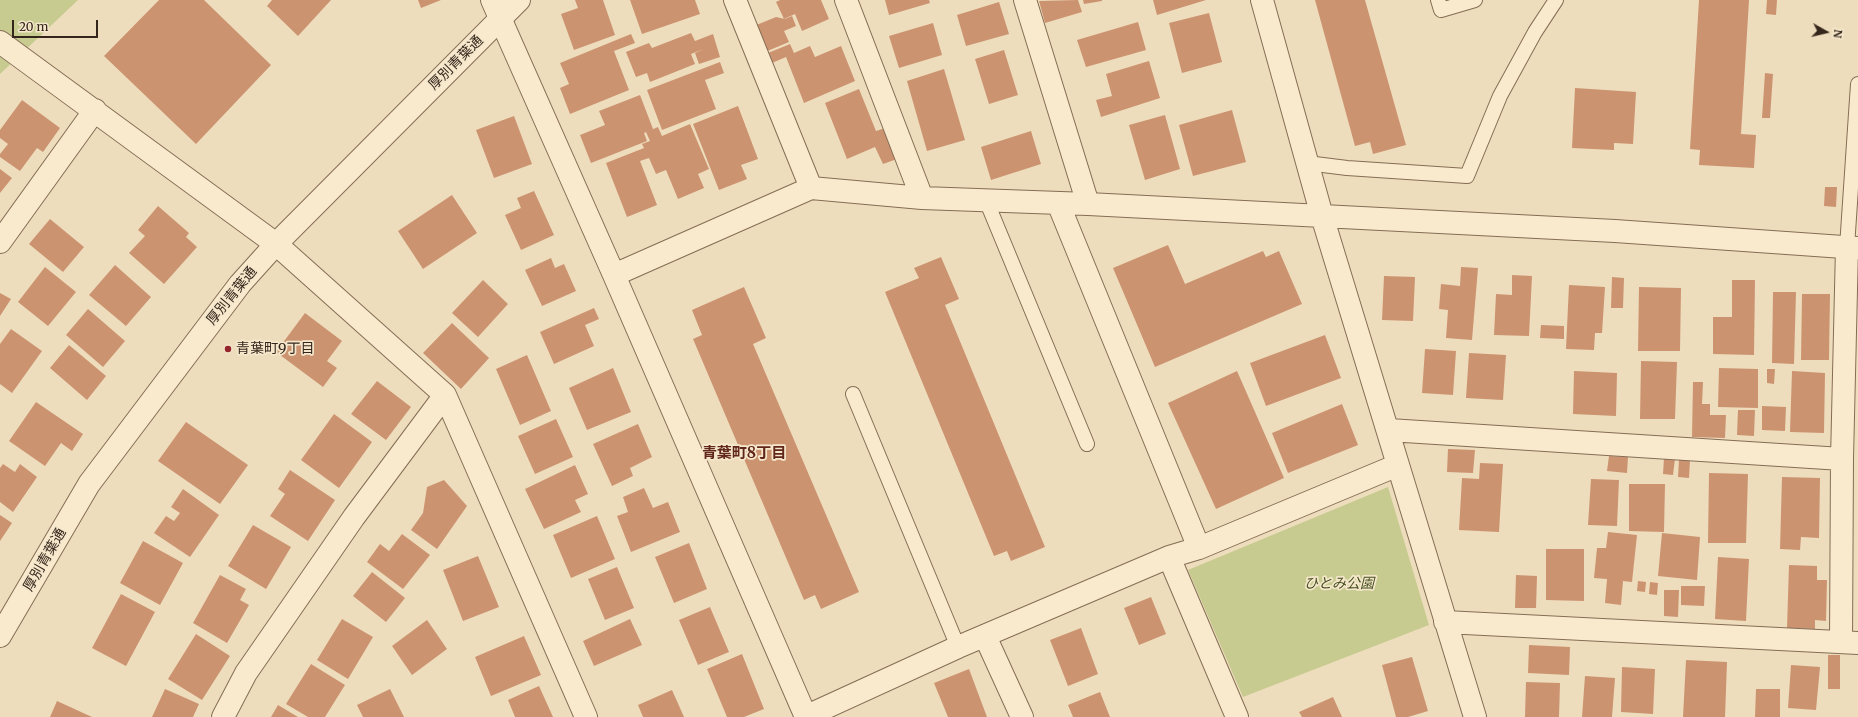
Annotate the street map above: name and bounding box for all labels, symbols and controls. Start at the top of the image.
scale bar [14,12,100,38]
north arrow [1806,12,1846,52]
text: 20 m [19,19,48,34]
text: N [1830,28,1845,39]
street label: 厚別青葉通 [425,32,487,94]
street label: 厚別青葉通 [203,264,261,328]
place label: 青葉町9丁目 [236,341,314,357]
marker: 青葉町9丁目 [223,344,233,354]
district label: 青葉町8丁目 [702,445,786,463]
street label: 厚別青葉通 [20,525,70,595]
park label: ひとみ公園 [1304,576,1374,592]

